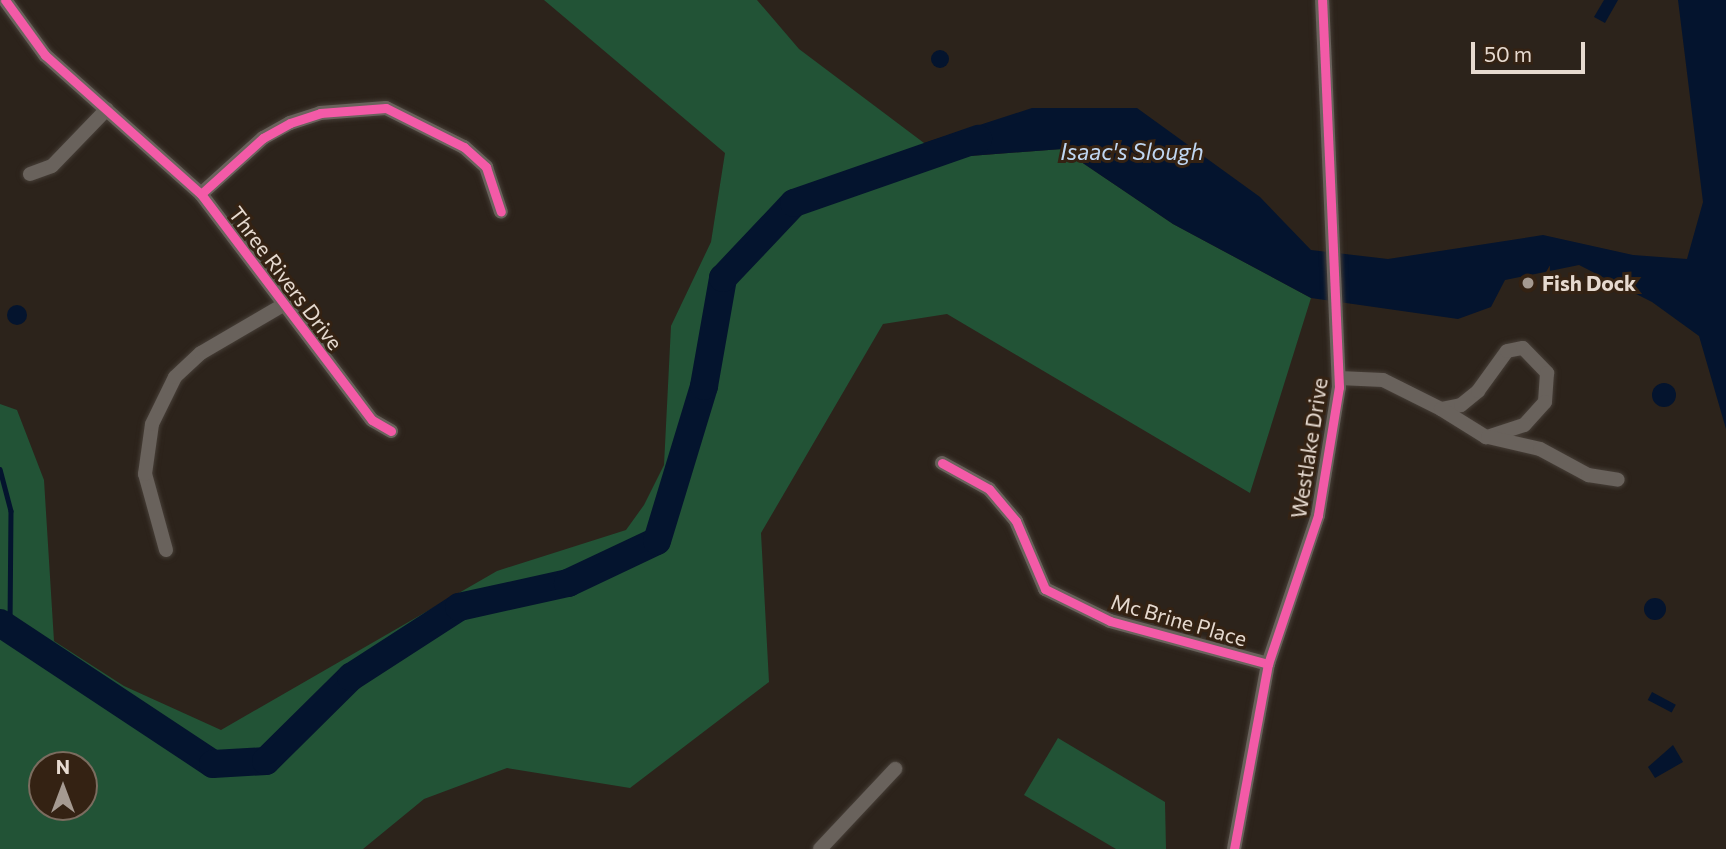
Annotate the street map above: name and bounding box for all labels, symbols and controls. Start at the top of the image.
scale bar [1474,28,1588,72]
text: 50 m [1484,41,1532,66]
water label: Isaac's Slough [1060,137,1204,165]
street label: Three Rivers Drive [224,201,348,355]
place label: Fish Dock [1542,270,1636,296]
marker: Fish Dock [1520,275,1536,291]
street label: Westlake Drive [1285,376,1333,520]
street label: Mc Brine Place [1108,589,1250,651]
north arrow [28,751,98,821]
text: N [56,755,70,778]

